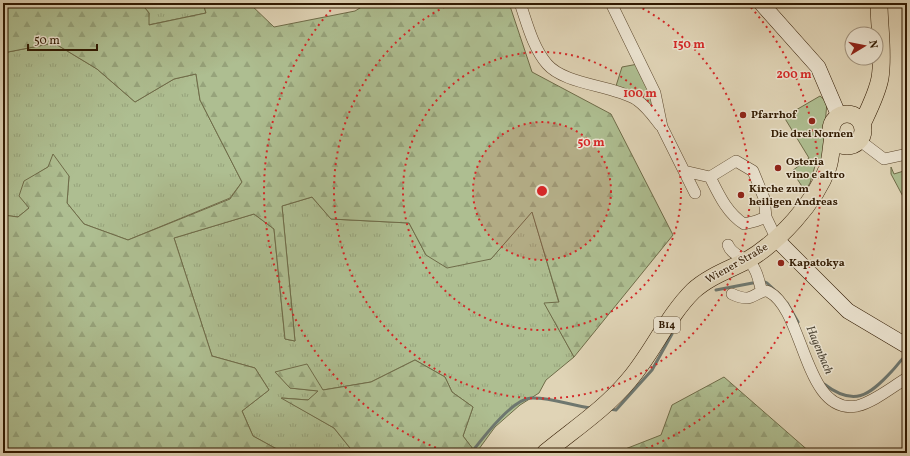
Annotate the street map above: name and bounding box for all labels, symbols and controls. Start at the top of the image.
scale bar [28,26,97,52]
north arrow [844,26,884,66]
text: 50 m [34,33,60,49]
text: 150 m [673,37,705,53]
text: N [864,39,880,50]
text: 200 m [776,67,812,83]
text: 100 m [623,86,657,102]
place label: Pfarrhof [751,108,798,123]
marker: Pfarrhof [738,110,748,120]
marker: Die drei Nornen [807,116,817,126]
place label: Die drei Nornen [771,127,853,142]
text: 50 m [577,135,605,151]
place label: Osteria vino e altro [786,155,845,183]
marker: Osteria vino e altro [773,163,783,173]
place label: Kirche zum heiligen Andreas [749,182,838,210]
centre of rings [535,184,549,198]
marker: Kirche zum heiligen Andreas [736,190,746,200]
street label: Wiener Straße [703,240,771,288]
place label: Kapatokya [789,256,845,271]
marker: Kapatokya [776,258,786,268]
road number: B14 [654,317,680,333]
water label: Hagenbach [802,323,836,377]

